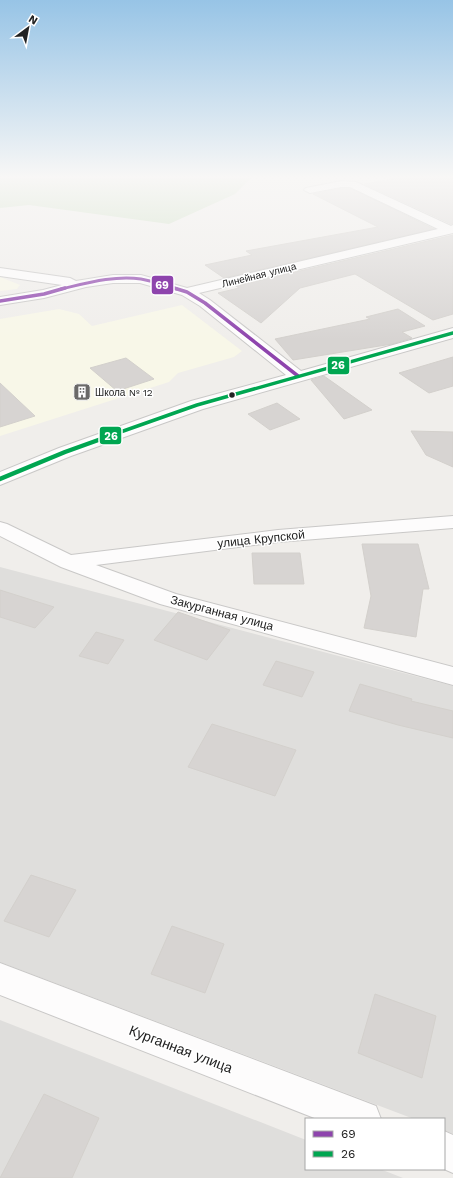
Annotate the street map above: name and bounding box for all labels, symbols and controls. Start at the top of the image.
north arrow [8,8,48,48]
text: N [26,12,40,28]
street label: Линейная улица [221,260,298,290]
line badge: 69 [151,275,174,295]
text: 69 [155,279,169,292]
line badge: 26 [327,356,350,375]
text: 26 [331,359,345,372]
building icon: Школа № 12 [72,382,92,402]
place label: Школа № 12 [95,387,153,398]
unlabelled marker [227,390,237,400]
line badge: 26 [99,426,122,445]
text: 26 [104,430,118,443]
street label: улица Крупской [217,527,305,551]
street label: Закурганная улица [169,593,275,634]
street label: Курганная улица [127,1022,235,1076]
legend [305,1118,445,1170]
text: 69 [341,1127,356,1141]
text: 26 [341,1147,355,1161]

